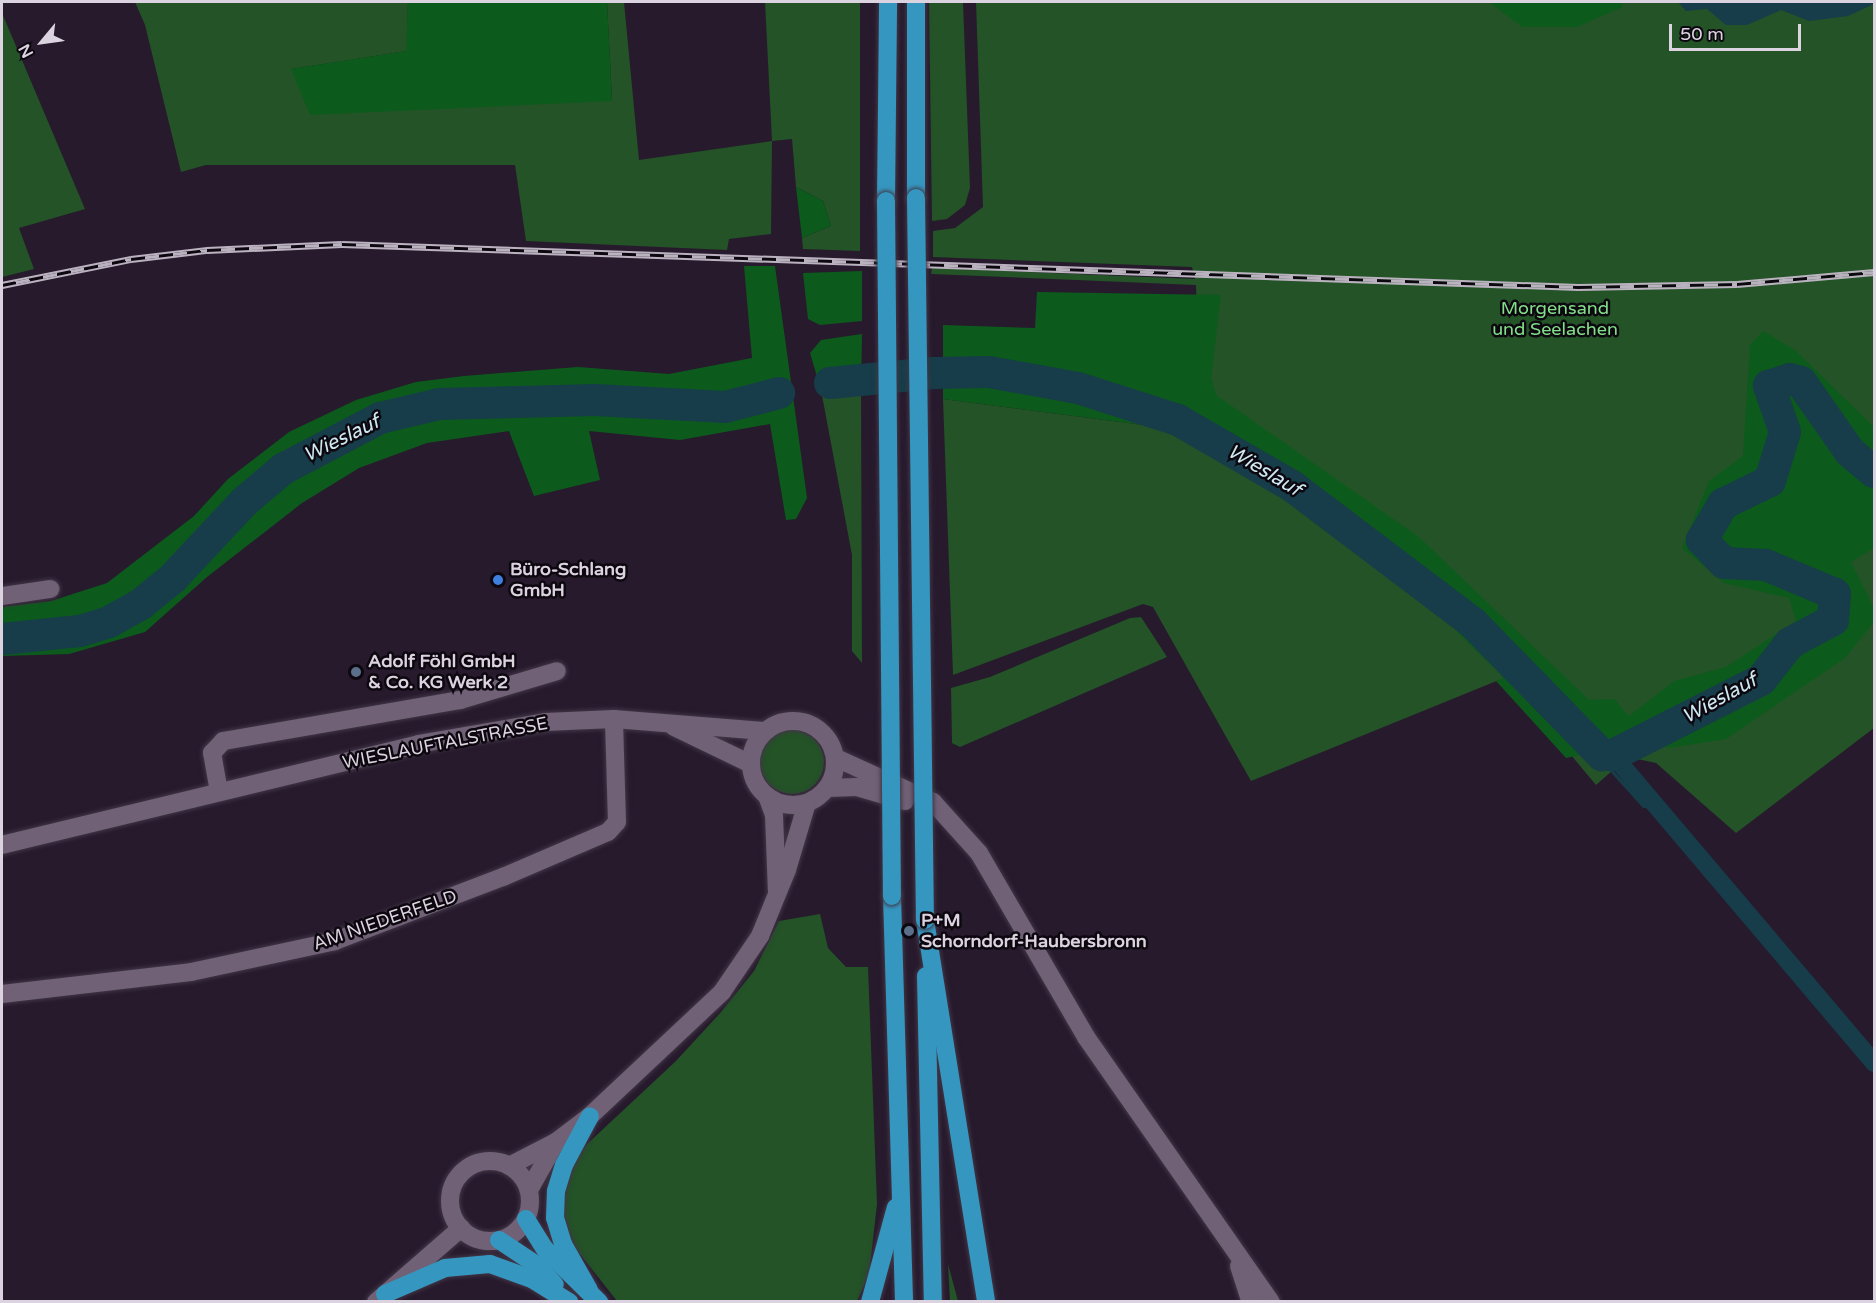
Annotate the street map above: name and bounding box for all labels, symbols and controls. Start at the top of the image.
north arrow [12,12,72,72]
scale bar [1672,12,1804,50]
text: 50 m [1680,23,1724,45]
text: N [14,40,38,61]
park label: Morgensand und Seelachen [1492,298,1618,340]
water label: Wieslauf [300,410,384,468]
water label: Wieslauf [1223,440,1305,502]
place label: Büro-Schlang GmbH [510,559,626,602]
marker: Büro-Schlang GmbH [491,573,505,587]
place label: Adolf Föhl GmbH & Co. KG Werk 2 [368,651,516,694]
marker: Adolf Föhl GmbH & Co. KG Werk 2 [349,665,363,679]
water label: Wieslauf [1678,669,1762,729]
street label: WIESLAUFTALSTRASSE [341,713,549,773]
street label: AM NIEDERFELD [310,885,460,955]
place label: P+M Schorndorf-Haubersbronn [921,910,1147,952]
marker: P+M Schorndorf-Haubersbronn [902,924,916,938]

